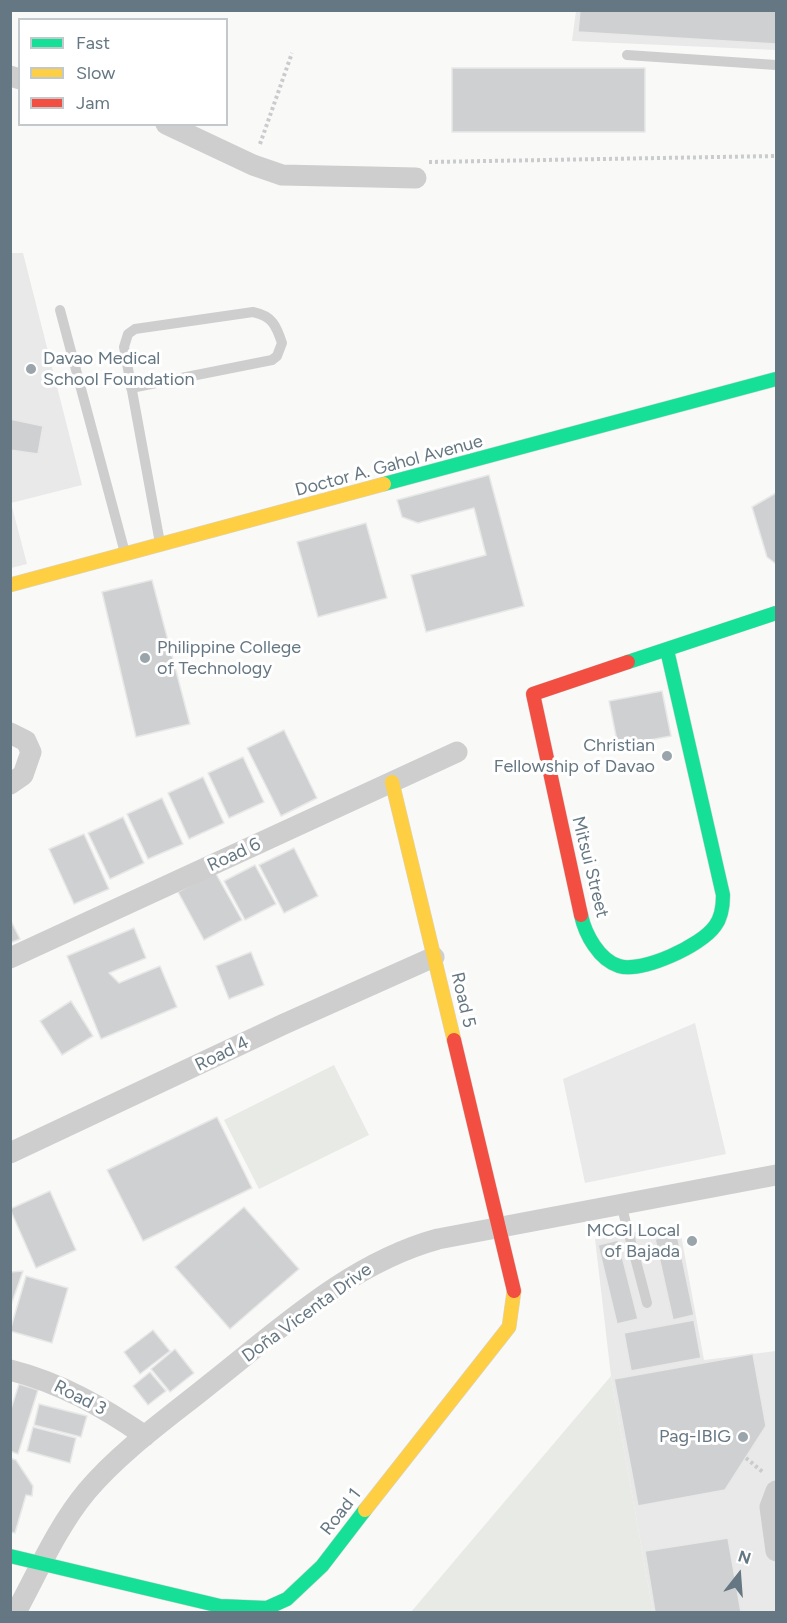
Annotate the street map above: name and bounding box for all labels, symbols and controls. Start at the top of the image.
legend [18,18,228,126]
text: Fast [76,32,110,54]
text: Slow [76,62,115,84]
text: Jam [76,92,110,114]
place label: Davao Medical School Foundation [43,348,195,391]
marker: Davao Medical School Foundation [24,362,38,376]
street label: Doctor A. Gahol Avenue [293,431,485,501]
place label: Philippine College of Technology [157,637,301,680]
marker: Philippine College of Technology [138,651,152,665]
place label: Christian Fellowship of Davao [494,735,655,777]
marker: Christian Fellowship of Davao [660,749,674,763]
street label: Mitsui Street [567,814,613,920]
street label: Road 6 [204,833,264,877]
street label: Road 5 [446,970,480,1030]
street label: Road 4 [192,1032,252,1076]
place label: MCGI Local of Bajada [586,1220,680,1262]
marker: MCGI Local of Bajada [685,1234,699,1248]
street label: Doña Vicenta Drive [238,1259,376,1367]
street label: Road 3 [50,1376,110,1420]
place label: Pag-IBIG [659,1426,731,1448]
marker: Pag-IBIG [736,1430,750,1444]
street label: Road 1 [316,1484,366,1540]
north arrow [709,1545,769,1605]
text: N [736,1546,753,1568]

